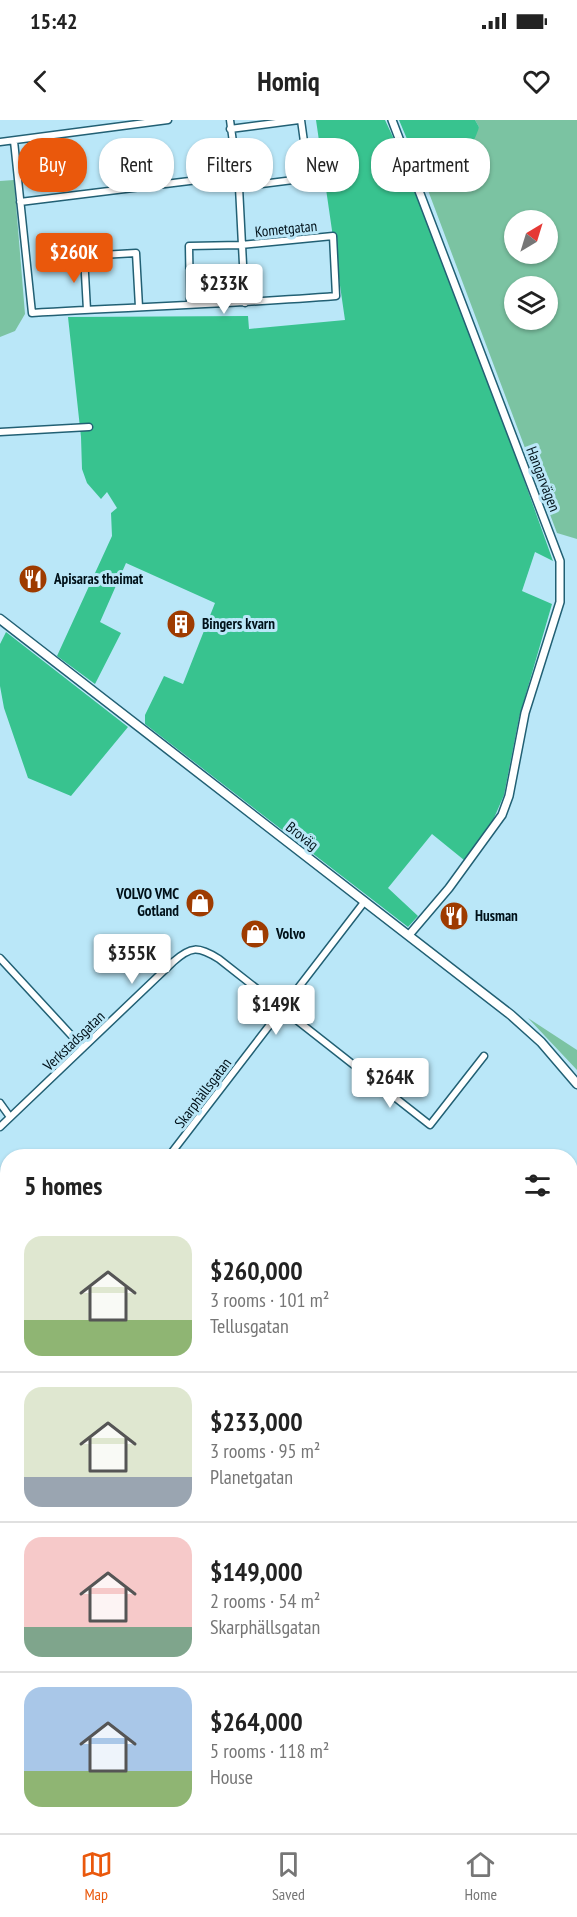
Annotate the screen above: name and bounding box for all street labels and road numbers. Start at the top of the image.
street label: Kometgatan [254,216,318,241]
street label: Hangarvägen [522,444,565,514]
street label: Broväg [282,817,322,854]
street label: Verkstadsgatan [38,1007,108,1075]
street label: Skarphällsgatan [170,1054,235,1131]

